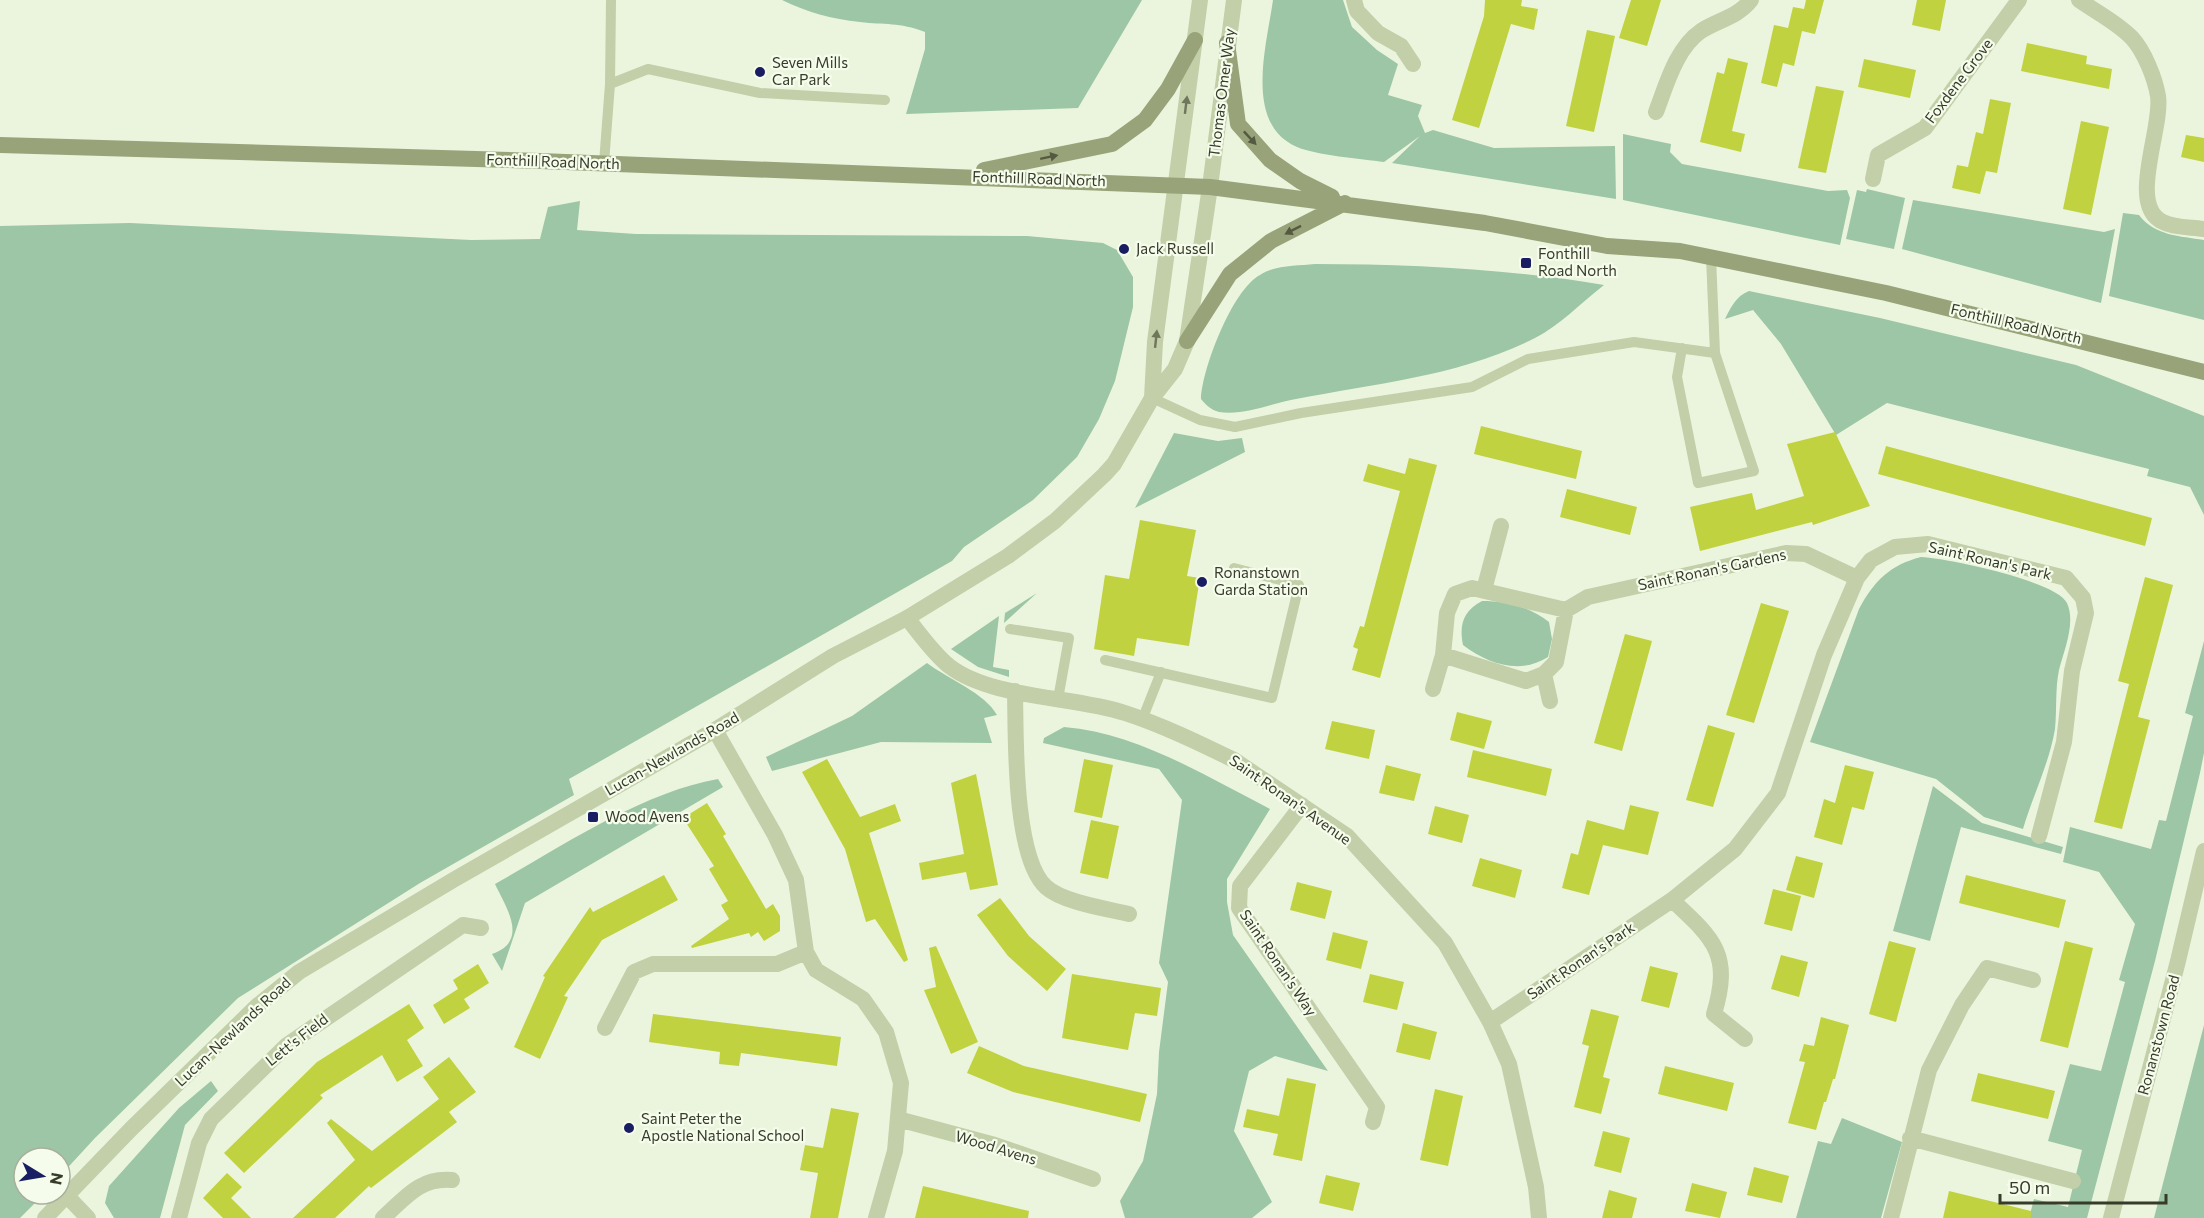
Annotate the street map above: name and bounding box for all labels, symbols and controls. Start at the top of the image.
street label: Thomas Omer Way [1204,27,1238,158]
street label: Foxdene Grove [1921,34,1996,126]
place label: Seven Mills Car Park [772,53,848,88]
marker: Seven Mills Car Park [753,65,767,79]
one-way arrow [1182,95,1191,114]
one-way arrow [1243,130,1257,144]
street label: Fonthill Road North [486,150,620,172]
one-way arrow [1040,152,1059,162]
street label: Fonthill Road North [972,167,1106,189]
one-way arrow [1284,225,1301,235]
place label: Jack Russell [1136,239,1214,257]
marker: Jack Russell [1117,242,1131,256]
place label: Fonthill Road North [1538,244,1617,279]
marker: Fonthill Road North [1519,256,1533,270]
street label: Fonthill Road North [1949,299,2083,347]
one-way arrow [1151,330,1161,349]
street label: Saint Ronan's Park [1927,537,2054,583]
street label: Saint Ronan's Gardens [1636,544,1788,594]
place label: Ronanstown Garda Station [1214,563,1308,598]
marker: Ronanstown Garda Station [1195,575,1209,589]
street label: Lucan-Newlands Road [601,707,742,799]
street label: Saint Ronan's Avenue [1226,750,1355,848]
place label: Wood Avens [605,807,689,825]
marker: Wood Avens [586,810,600,824]
street label: Saint Ronan's Way [1237,906,1321,1019]
street label: Saint Ronan's Park [1523,918,1638,1003]
street label: Lucan-Newlands Road [171,973,294,1090]
street label: Ronanstown Road [2133,973,2183,1097]
street label: Lett's Field [262,1009,331,1069]
place label: Saint Peter the Apostle National School [641,1109,804,1144]
marker: Saint Peter the Apostle National School [622,1121,636,1135]
street label: Wood Avens [953,1126,1039,1168]
north arrow [12,1146,72,1206]
scale bar [2000,1167,2166,1205]
text: N [47,1171,68,1187]
text: 50 m [2009,1176,2050,1198]

